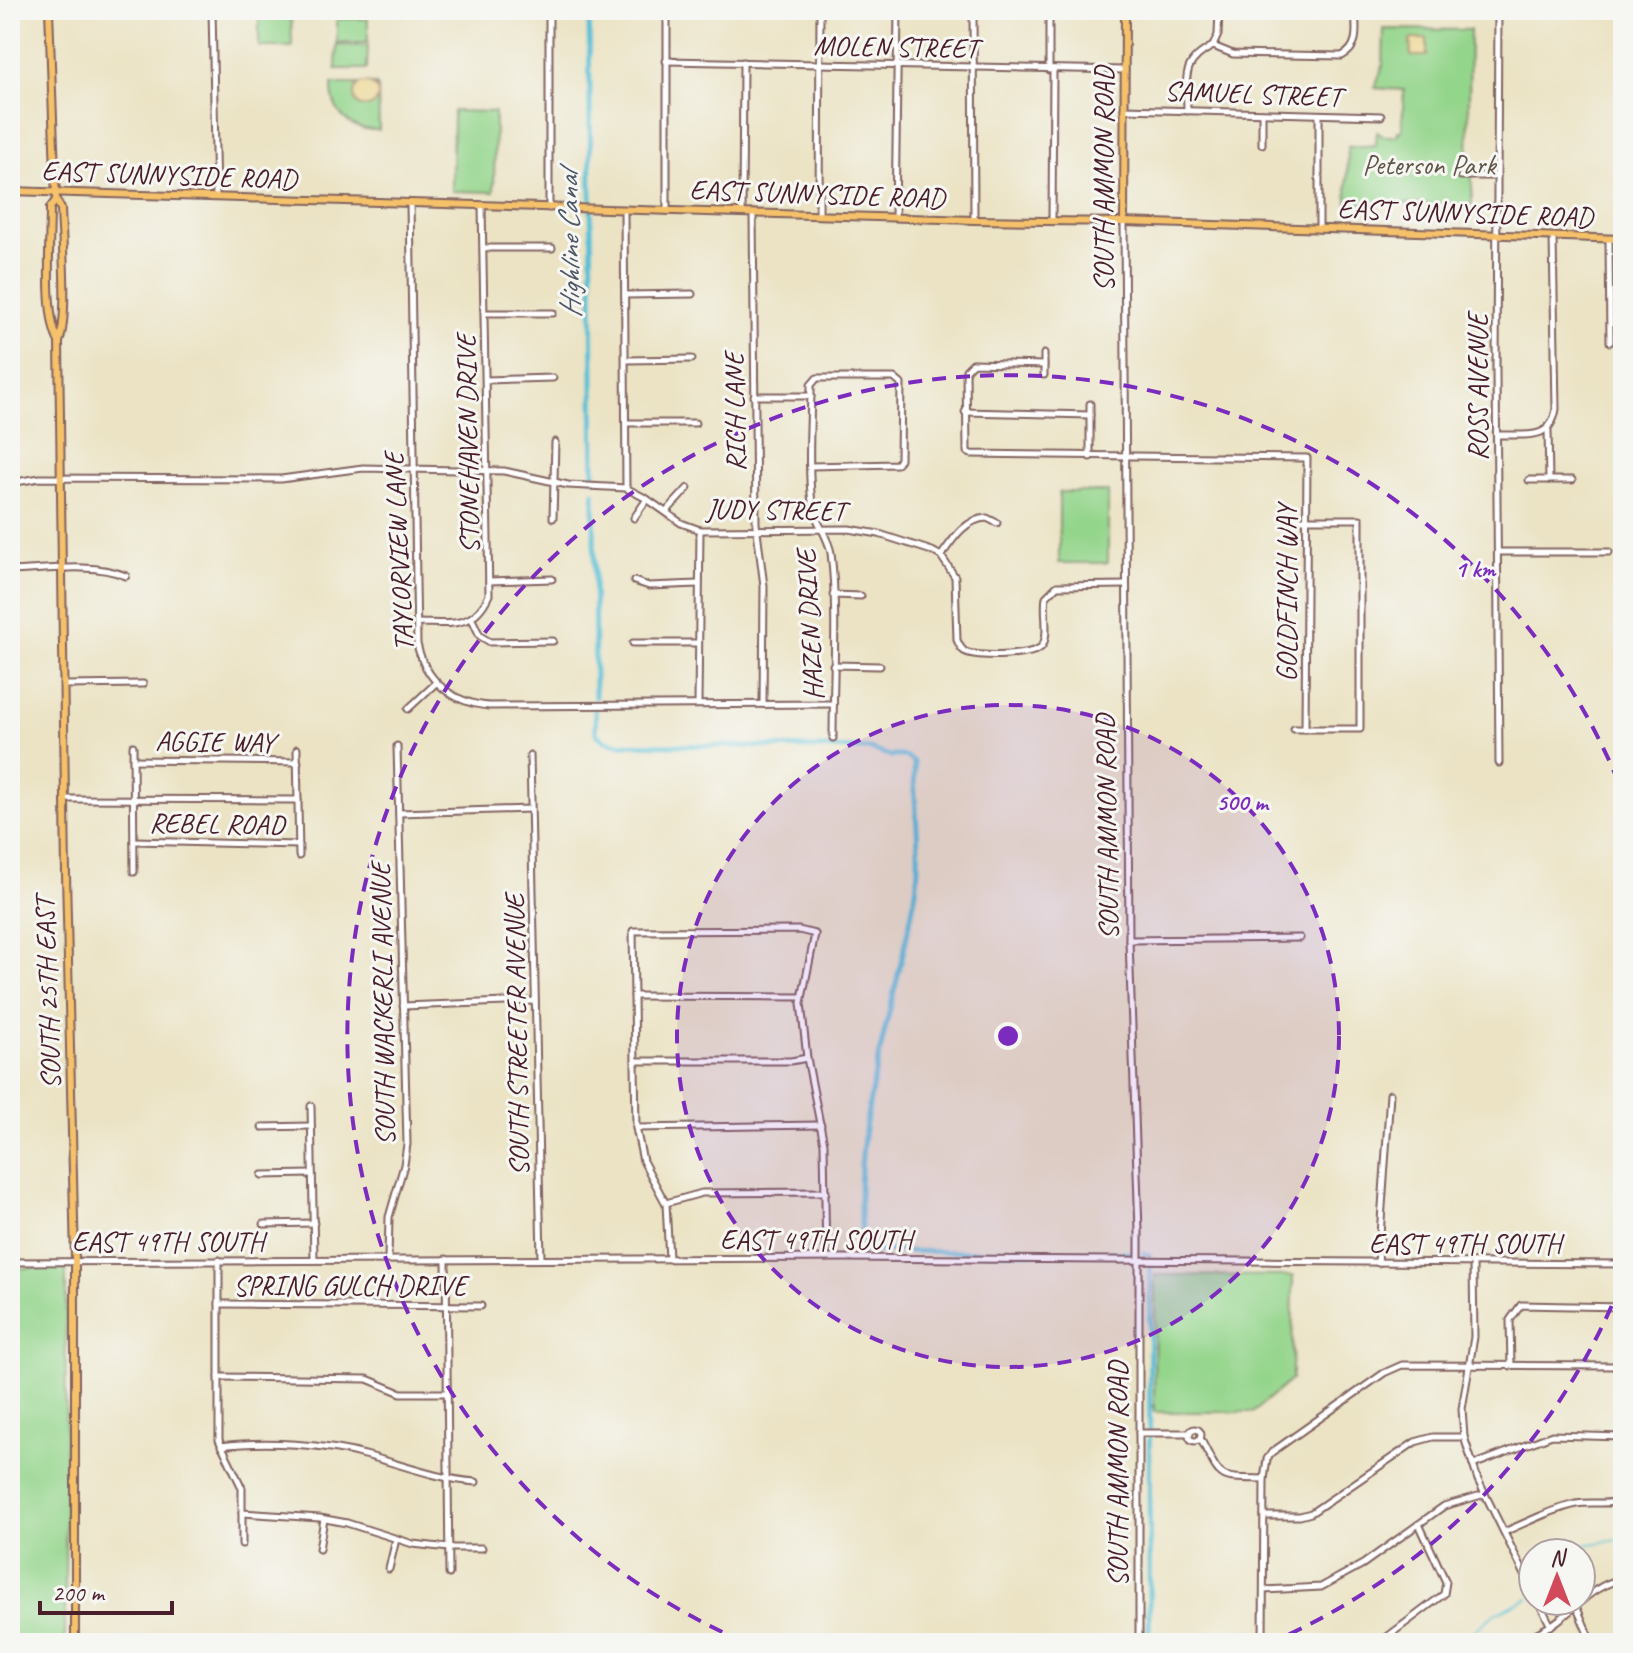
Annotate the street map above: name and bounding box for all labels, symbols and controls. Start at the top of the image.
street label: MOLEN STREET [813,28,985,66]
street label: SOUTH AMMON ROAD [1086,64,1121,292]
street label: SAMUEL STREET [1164,73,1348,114]
park label: Peterson Park [1362,147,1497,182]
street label: EAST SUNNYSIDE ROAD [41,153,300,197]
water label: Highline Canal [549,162,589,318]
street label: EAST SUNNYSIDE ROAD [689,172,948,216]
street label: EAST SUNNYSIDE ROAD [1337,191,1596,235]
street label: ROSS AVENUE [1460,310,1495,461]
street label: STONEHAVEN DRIVE [448,330,487,554]
street label: RICH LANE [716,349,753,472]
street label: TAYLORVIEW LANE [376,448,421,652]
street label: JUDY STREET [704,491,852,528]
street label: GOLDFINCH WAY [1269,500,1304,682]
street label: HAZEN DRIVE [788,546,831,701]
text: 1 km [1455,554,1496,584]
street label: SOUTH AMMON ROAD [1087,712,1126,940]
street label: AGGIE WAY [155,723,281,760]
text: 500 m [1216,787,1270,817]
street label: REBEL ROAD [149,805,287,842]
street label: SOUTH WACKERLI AVENUE [362,859,402,1146]
street label: SOUTH 25TH EAST [26,890,68,1090]
street label: SOUTH STREETER AVENUE [496,891,536,1176]
centre of rings [994,1022,1022,1050]
street label: EAST 49TH SOUTH [720,1222,916,1257]
street label: EAST 49TH SOUTH [72,1224,268,1259]
street label: EAST 49TH SOUTH [1369,1226,1565,1261]
street label: SPRING GULCH DRIVE [233,1268,470,1303]
street label: SOUTH AMMON ROAD [1100,1359,1135,1587]
north arrow [1517,1537,1597,1617]
text: N [1550,1544,1567,1572]
scale bar [40,1565,172,1615]
text: 200 m [52,1578,106,1608]

